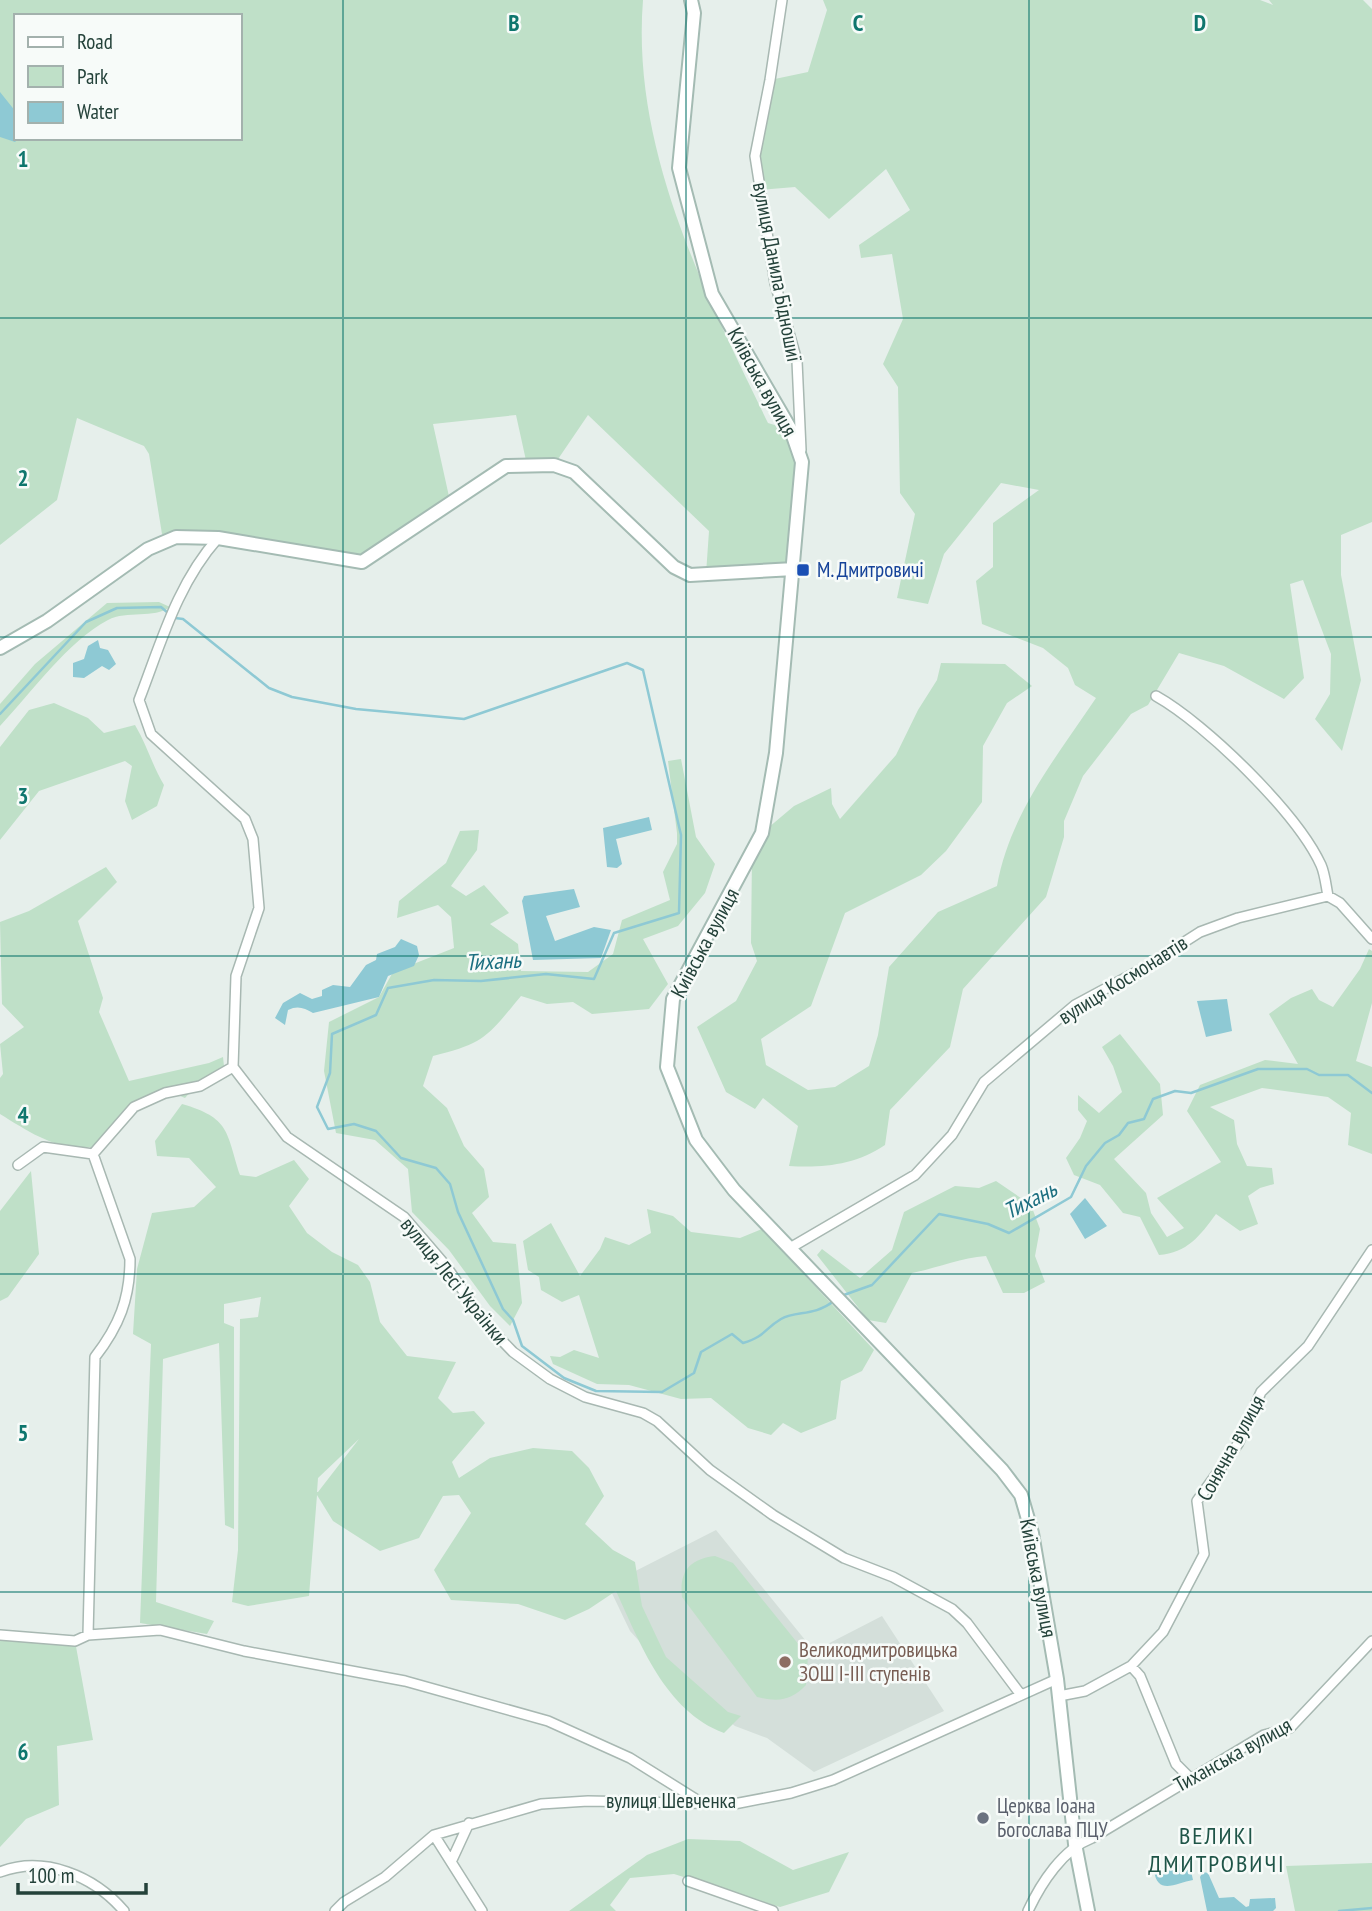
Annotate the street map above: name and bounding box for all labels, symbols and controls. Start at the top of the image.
text: B [508,8,520,37]
text: C [853,8,864,37]
text: D [1194,8,1206,37]
legend [14,14,242,140]
text: Road [77,28,113,55]
text: Park [77,63,108,90]
text: Water [77,98,119,125]
text: 1 [18,144,29,173]
street label: вулиця Данила Бідношиї [747,180,808,364]
street label: Київська вулиця [721,323,803,441]
text: 2 [18,463,29,492]
place label: М. Дмитровичі [817,556,924,583]
marker: М. Дмитровичі [795,562,811,578]
text: 3 [18,781,29,810]
street label: Київська вулиця [664,883,745,1002]
street label: вулиця Космонавтів [1053,929,1192,1030]
water label: Тихань [464,944,523,976]
text: 4 [18,1100,29,1129]
water label: Тихань [998,1173,1062,1225]
street label: вулиця Лесі Українки [395,1211,514,1350]
street label: Сонячна вулиця [1190,1390,1271,1505]
text: 5 [18,1418,29,1447]
street label: Київська вулиця [1014,1516,1063,1640]
place label: Великодмитровицька ЗОШ І-ІІІ ступенів [799,1636,958,1687]
marker: Великодмитровицька ЗОШ І-ІІІ ступенів [777,1654,793,1670]
street label: Тиханська вулиця [1169,1711,1296,1798]
text: 6 [18,1737,29,1766]
street label: вулиця Шевченка [606,1787,736,1814]
place label: Церква Іоана Богослава ПЦУ [997,1792,1108,1843]
marker: Церква Іоана Богослава ПЦУ [975,1810,991,1826]
district label: ВЕЛИКІ ДМИТРОВИЧІ [1148,1820,1286,1879]
scale bar [18,1852,145,1896]
text: 100 m [28,1862,74,1889]

